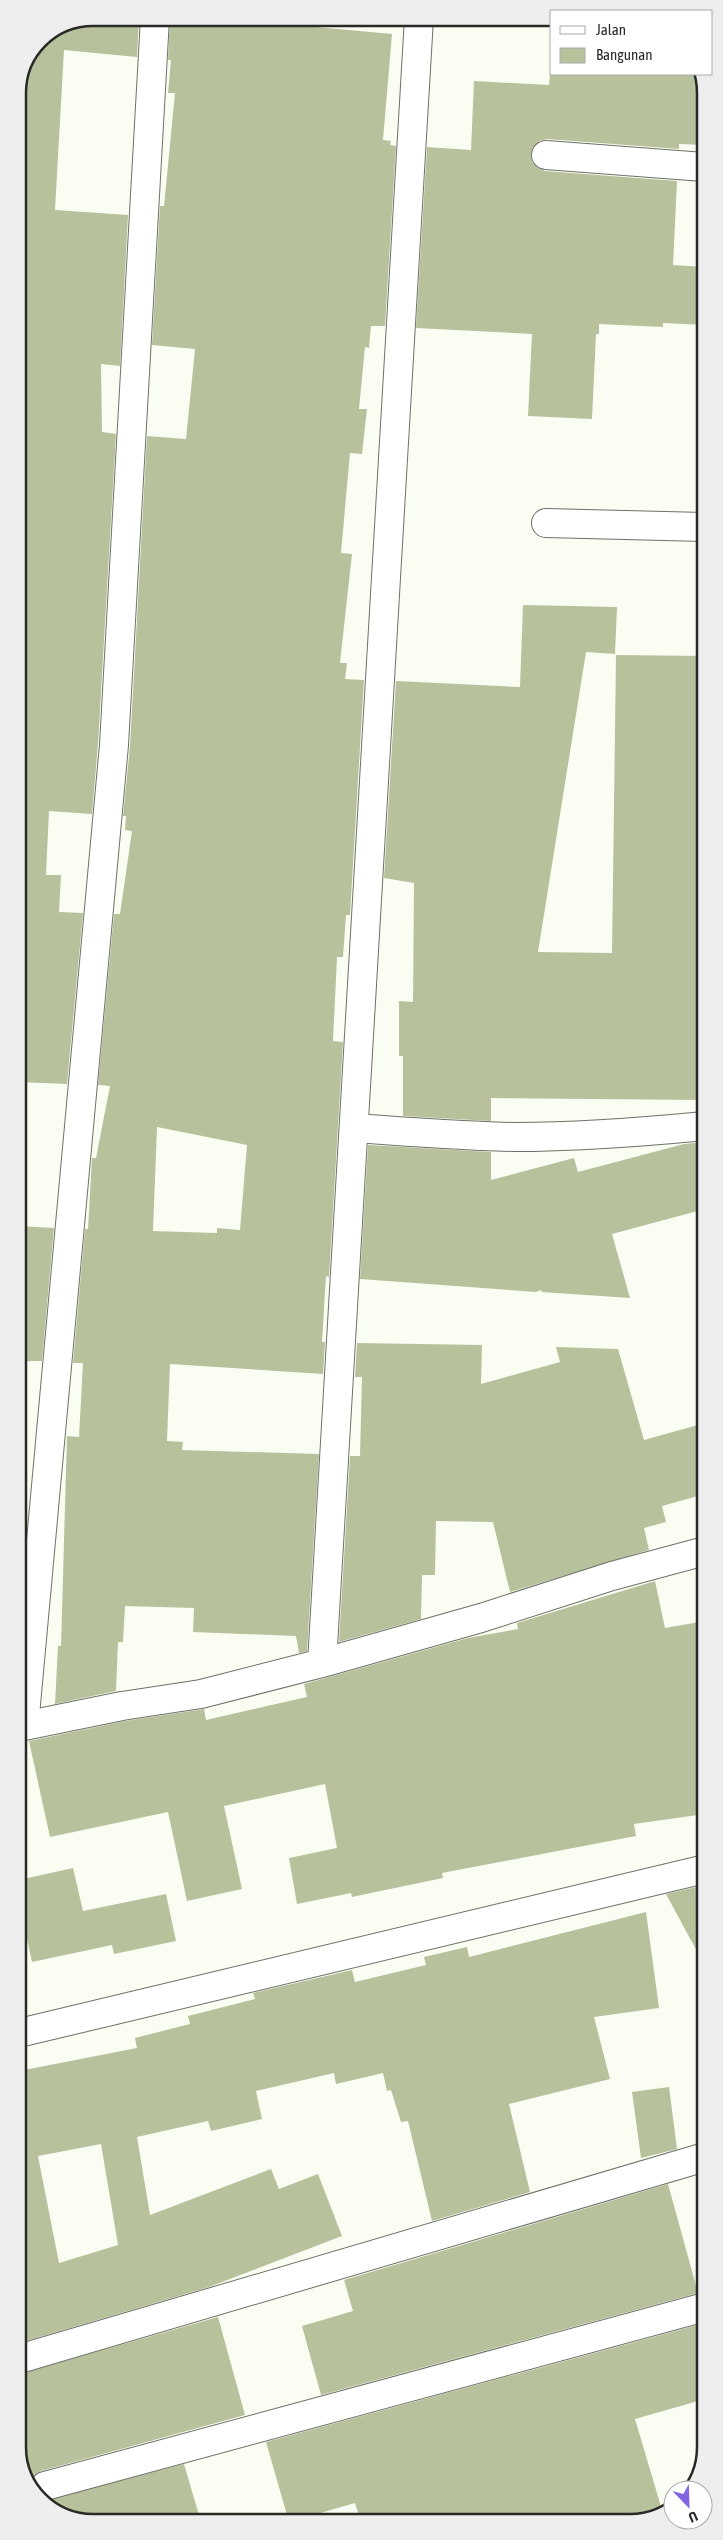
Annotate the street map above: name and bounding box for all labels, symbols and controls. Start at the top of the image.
legend [550,10,713,75]
text: Jalan [596,21,626,38]
text: Bangunan [596,46,653,63]
north arrow [663,2480,713,2530]
text: U [686,2508,700,2526]

